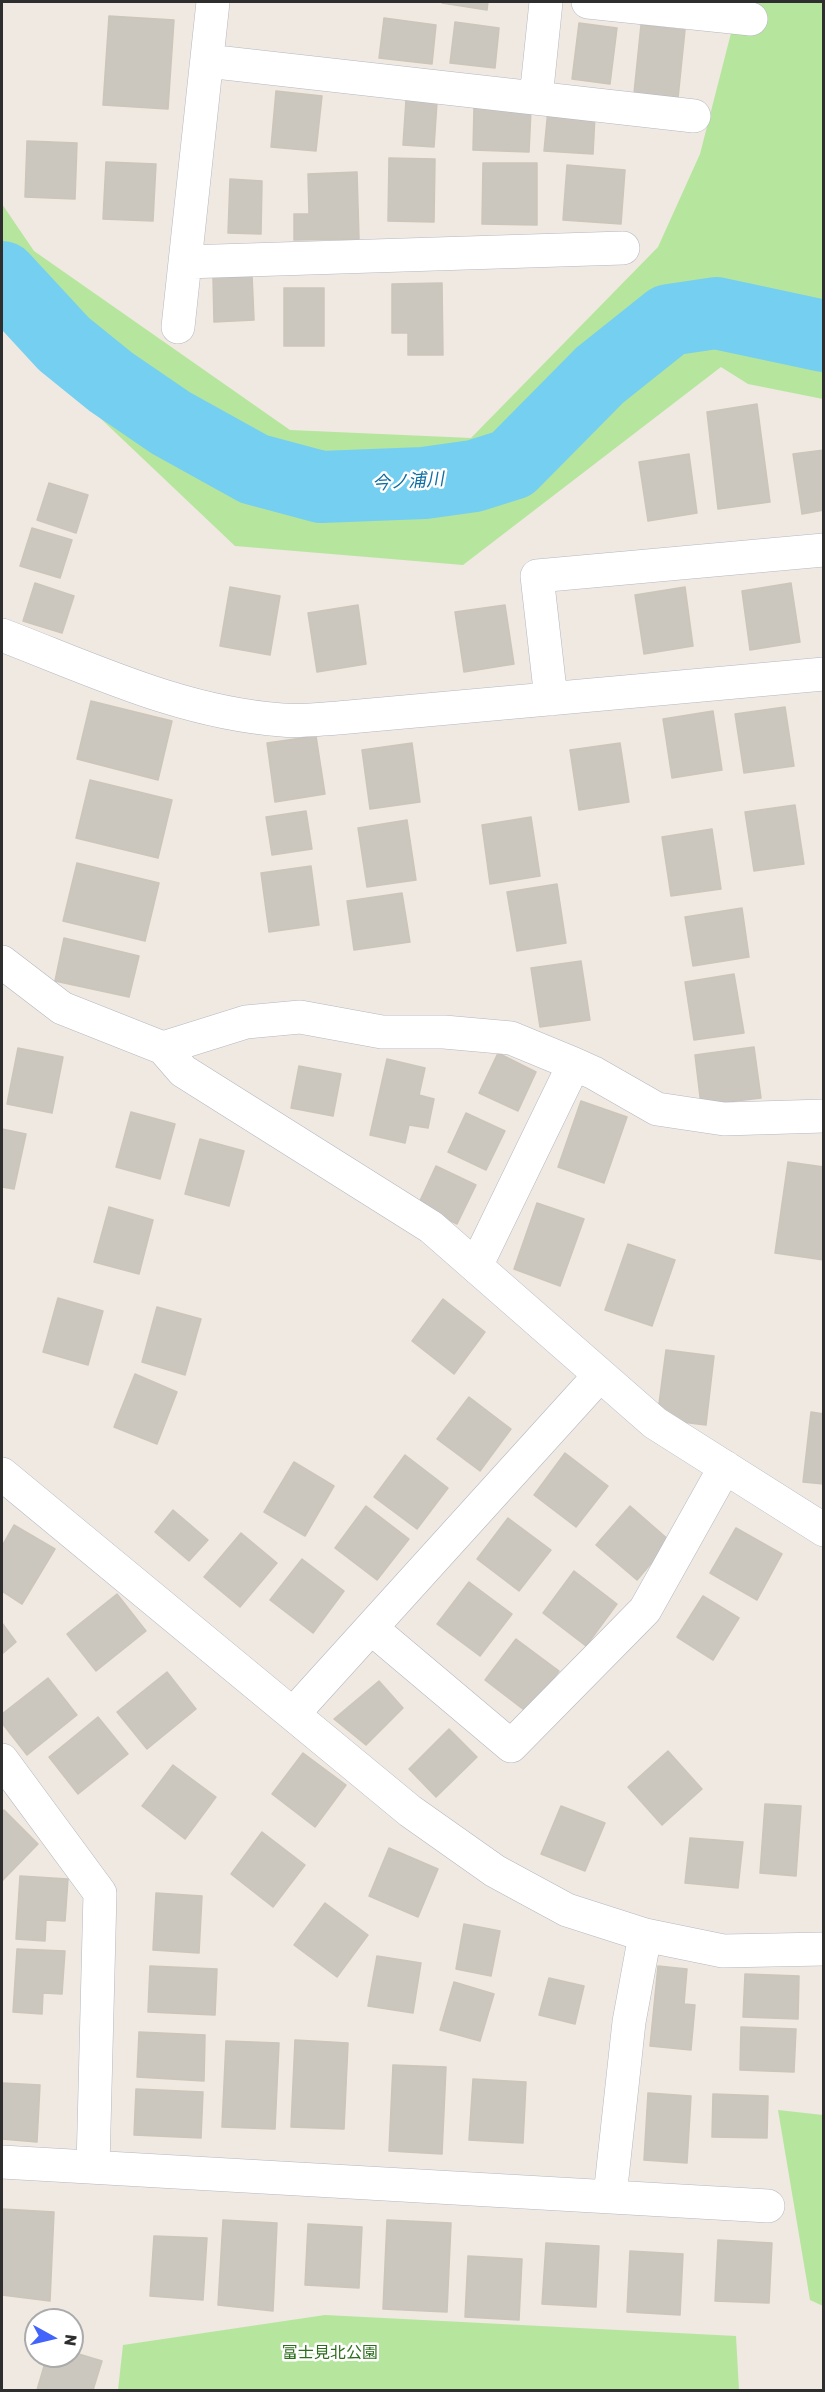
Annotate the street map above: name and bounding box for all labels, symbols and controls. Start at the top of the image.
water label: 今ノ浦川 [371,469,445,495]
north arrow [24,2308,84,2368]
text: N [60,2333,81,2347]
park label: 富士見北公園 [282,2343,378,2363]

